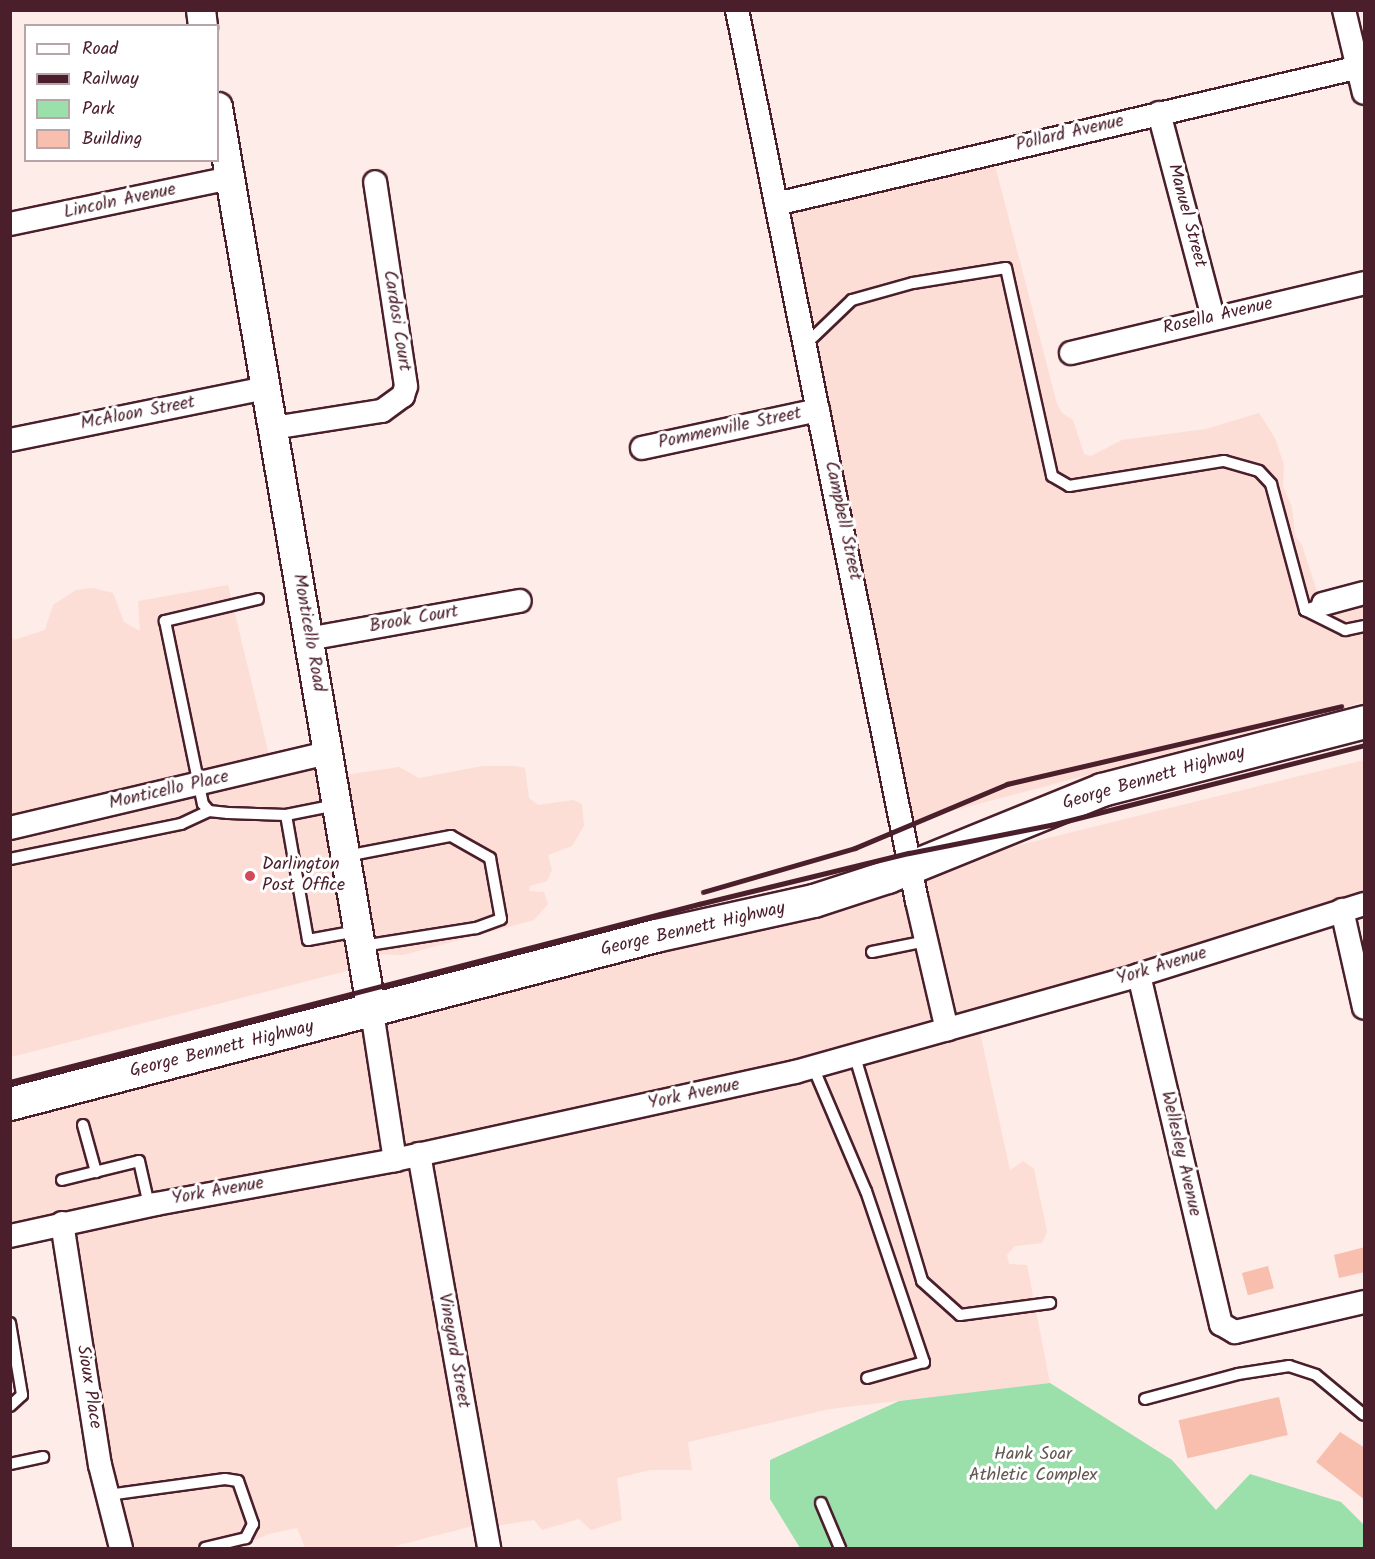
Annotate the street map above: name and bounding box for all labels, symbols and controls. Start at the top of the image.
legend [24,24,219,162]
text: Road [82,35,118,64]
text: Railway [82,65,139,94]
text: Park [82,95,115,124]
street label: Pollard Avenue [1014,111,1126,157]
text: Building [82,125,142,154]
street label: Manuel Street [1162,162,1210,270]
street label: Lincoln Avenue [62,180,178,224]
street label: Cardosi Court [377,269,415,373]
street label: Rosella Avenue [1161,294,1275,340]
street label: McAloon Street [79,392,197,436]
street label: Pommenville Street [656,403,804,455]
street label: Campbell Street [819,459,865,583]
street label: Monticello Road [287,572,329,694]
street label: Brook Court [368,602,460,638]
street label: George Bennett Highway [1060,743,1248,815]
street label: Monticello Place [107,767,231,815]
place label: Darlington Post Office [262,855,345,898]
marker: Darlington Post Office [243,869,257,883]
street label: George Bennett Highway [599,898,787,962]
street label: York Avenue [1114,943,1210,991]
street label: George Bennett Highway [128,1017,316,1083]
street label: York Avenue [646,1075,742,1115]
street label: Wellesley Avenue [1155,1089,1205,1219]
street label: York Avenue [170,1173,266,1211]
street label: Vineyard Street [432,1292,474,1410]
street label: Sioux Place [71,1344,105,1430]
park label: Hank Soar Athletic Complex [969,1445,1097,1488]

